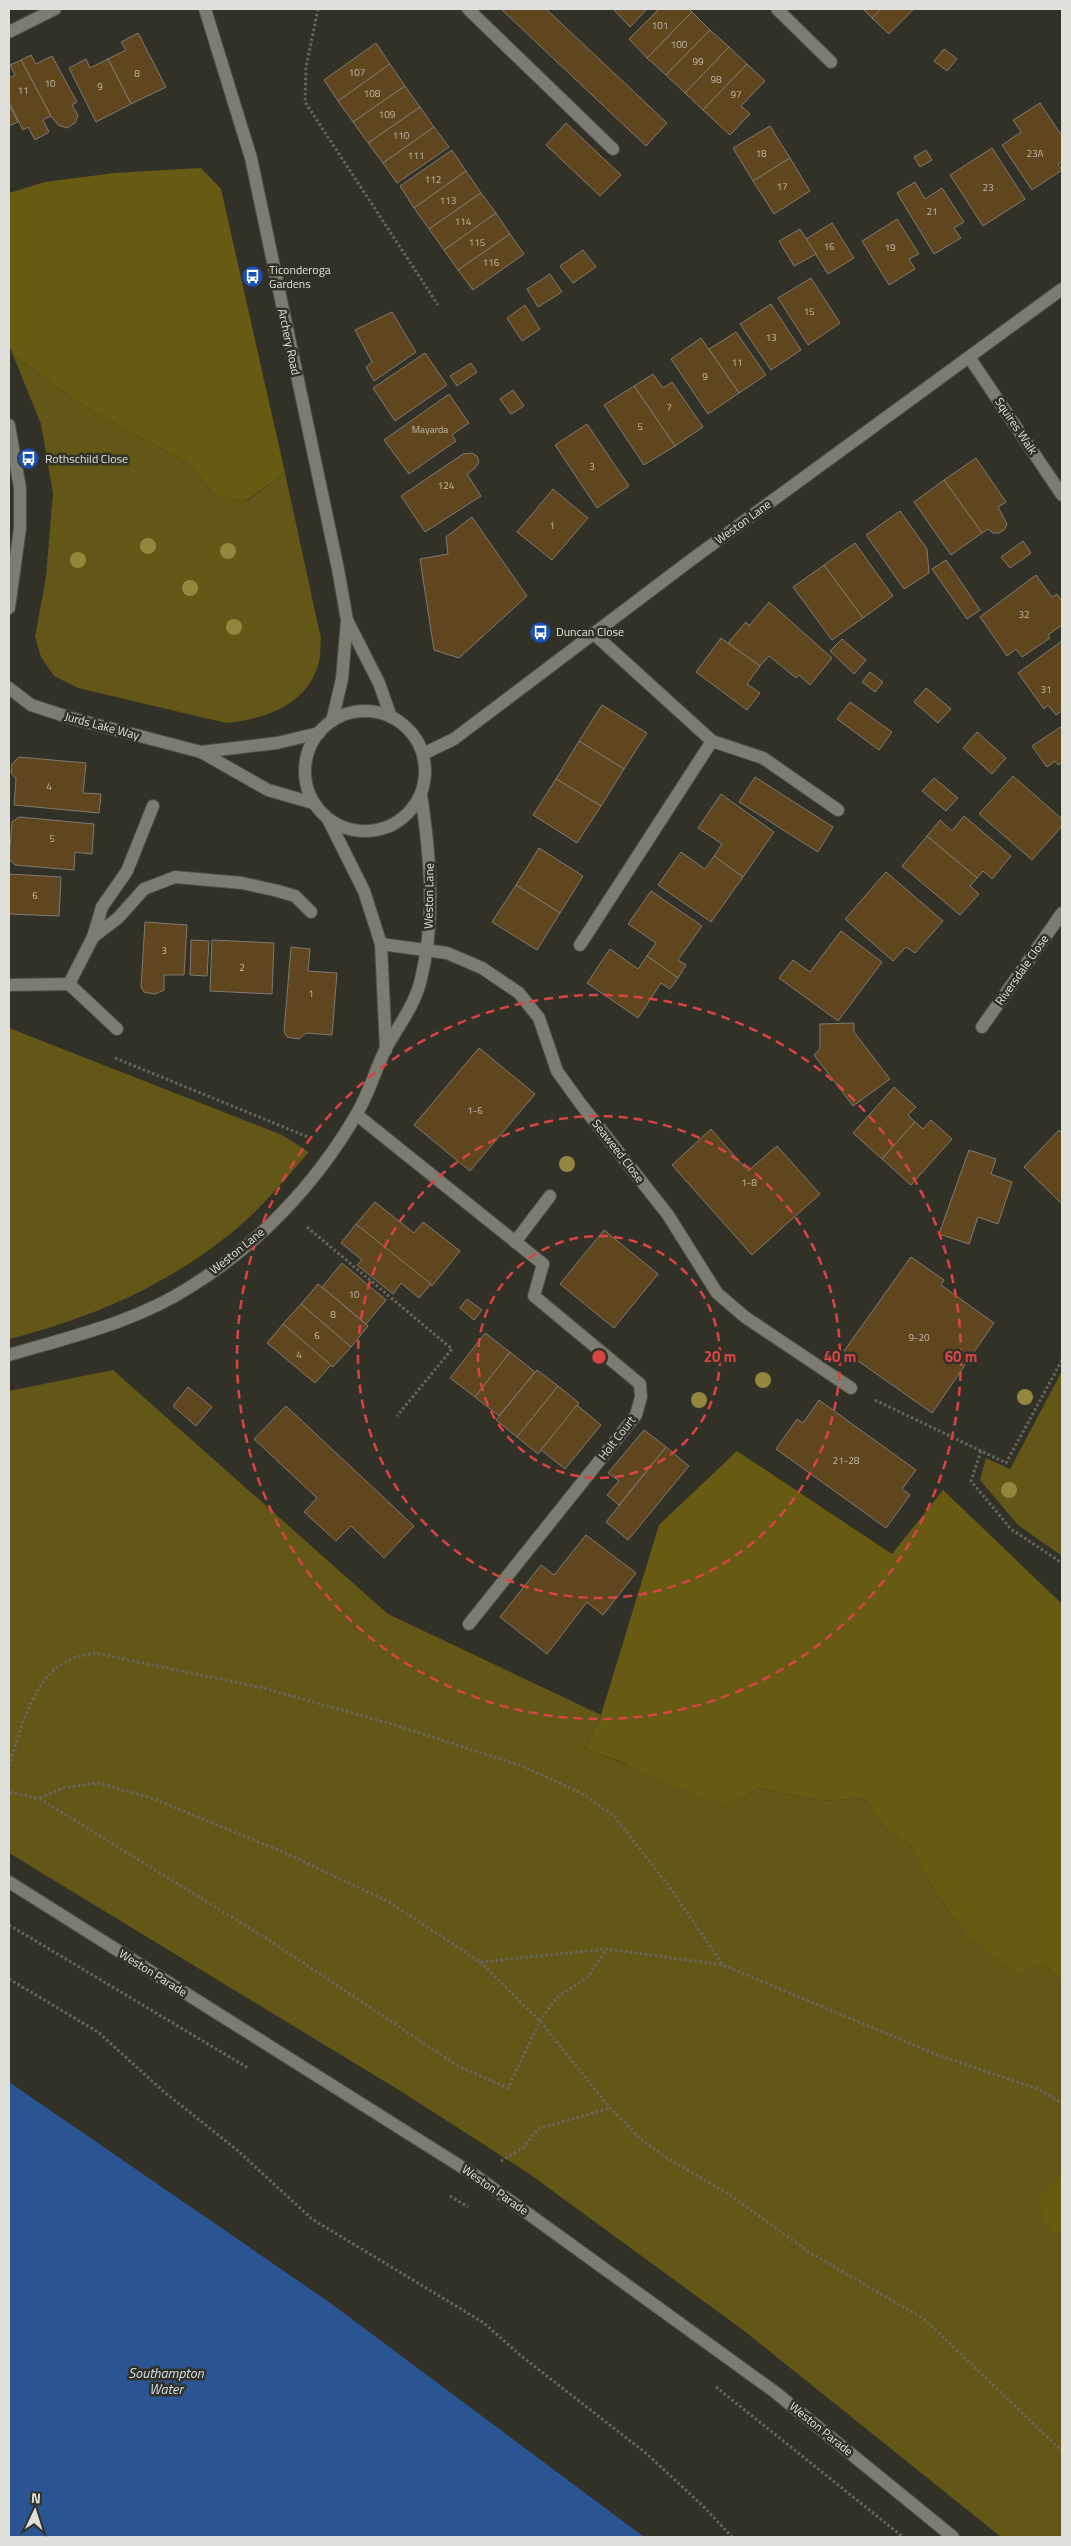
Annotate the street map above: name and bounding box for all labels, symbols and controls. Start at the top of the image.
house number: 101 [652,18,668,33]
house number: 100 [671,37,688,52]
house number: 99 [692,54,704,69]
house number: 107 [349,65,365,80]
house number: 8 [134,66,140,81]
house number: 98 [710,72,722,87]
house number: 10 [44,76,56,91]
house number: 9 [97,79,103,94]
house number: 11 [17,83,29,98]
house number: 108 [364,86,381,101]
house number: 97 [730,87,742,102]
house number: 109 [379,107,396,122]
house number: 110 [393,128,410,143]
house number: 18 [755,146,767,161]
house number: 23A [1026,146,1044,161]
house number: 111 [408,148,424,163]
house number: 112 [425,172,441,187]
house number: 17 [776,179,788,194]
house number: 23 [982,180,994,195]
house number: 113 [440,193,456,208]
house number: 21 [926,204,938,219]
house number: 114 [455,214,472,229]
house number: 115 [469,235,486,250]
house number: 16 [823,239,835,254]
house number: 19 [884,240,896,255]
house number: 116 [483,255,500,270]
place label: Ticonderoga Gardens [269,260,331,293]
bus stop icon: Ticonderoga Gardens [241,265,265,289]
house number: 15 [803,304,815,319]
street label: Archery Road [273,307,306,377]
house number: 13 [765,330,777,345]
house number: 11 [731,355,743,370]
house number: 9 [702,369,708,384]
street label: Squires Walk [990,393,1043,458]
house number: 7 [666,400,672,415]
house number: 5 [637,419,643,434]
house number: Mayarda [412,422,448,437]
bus stop icon: Rothschild Close [17,447,41,471]
place label: Rothschild Close [45,449,128,468]
house number: 3 [589,459,595,474]
house number: 124 [438,478,455,493]
street label: Weston Lane [710,495,775,549]
house number: 1 [549,518,555,533]
house number: 32 [1018,607,1030,622]
bus stop icon: Duncan Close [528,620,552,644]
place label: Duncan Close [556,622,624,641]
house number: 31 [1040,682,1052,697]
street label: Jurds Lake Way [63,706,142,745]
house number: 4 [46,779,52,794]
house number: 5 [49,831,55,846]
street label: Weston Lane [418,863,439,929]
house number: 6 [32,888,38,903]
street label: Riversdale Close [990,930,1053,1009]
house number: 3 [161,943,167,958]
house number: 2 [239,960,245,975]
house number: 1 [308,986,314,1001]
house number: 1-6 [467,1103,483,1118]
street label: Seaweed Close [587,1115,649,1187]
house number: 1-8 [741,1175,757,1190]
street label: Weston Lane [205,1222,268,1279]
house number: 10 [348,1287,360,1302]
house number: 8 [330,1307,336,1322]
house number: 6 [314,1328,320,1343]
house number: 9-20 [908,1330,930,1345]
text: 20 m [704,1345,736,1368]
text: 40 m [824,1345,856,1368]
text: 60 m [945,1345,977,1368]
house number: 4 [296,1347,302,1362]
centre of rings [590,1348,608,1366]
street label: Holt Court [593,1411,640,1464]
house number: 21-28 [833,1453,860,1468]
street label: Weston Parade [115,1944,191,2001]
street label: Weston Parade [458,2160,532,2220]
water label: Southampton Water [128,2362,205,2399]
street label: Weston Parade [785,2397,857,2460]
north arrow [10,2486,60,2536]
text: N [30,2487,42,2508]

